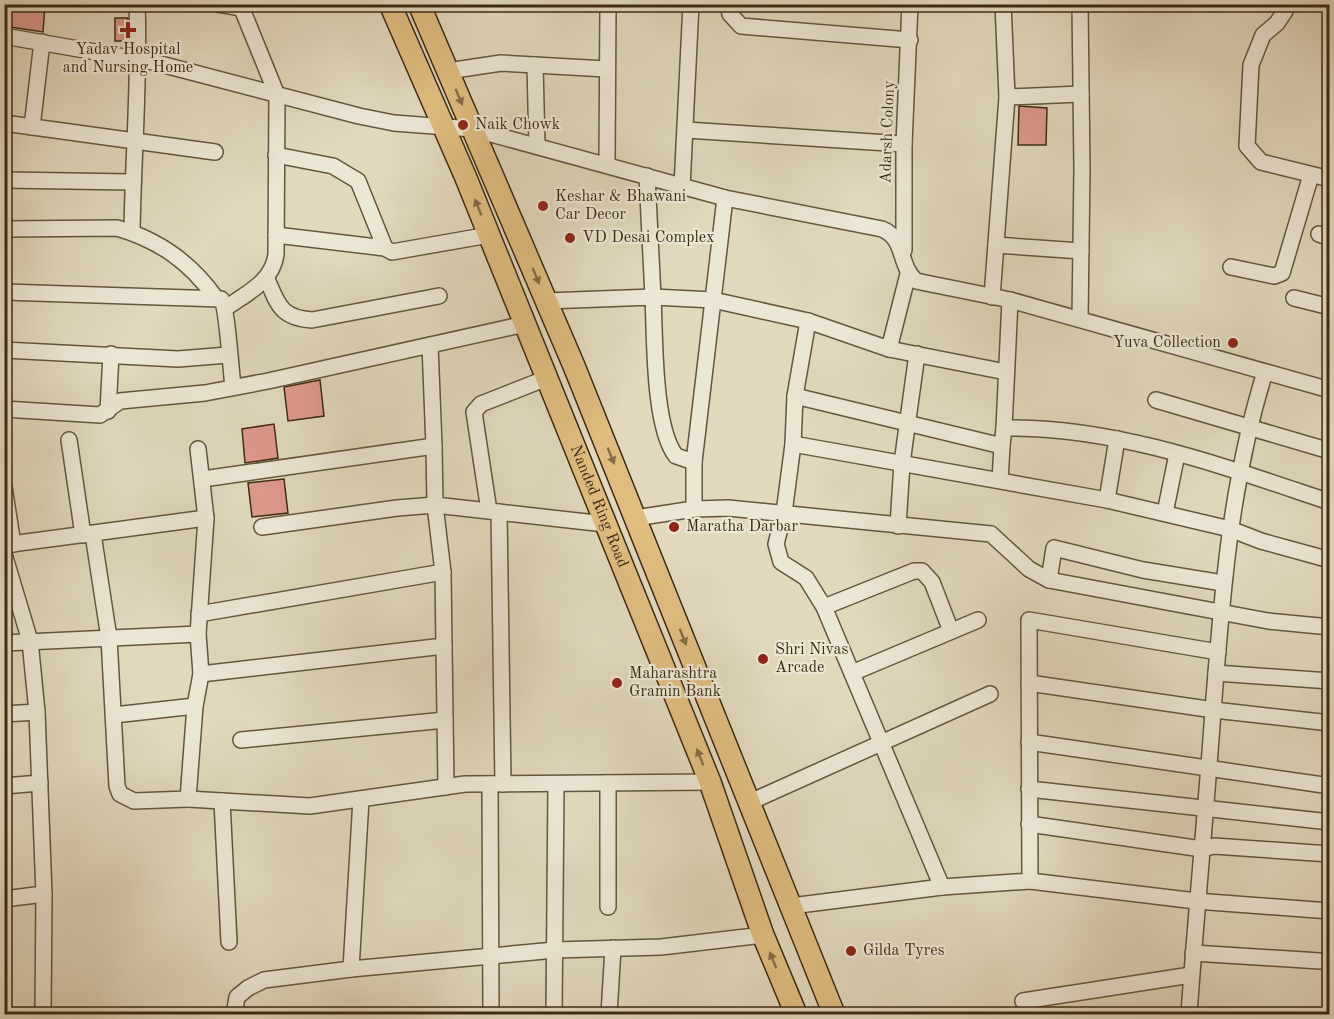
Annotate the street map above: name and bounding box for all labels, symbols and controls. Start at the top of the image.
marker: Yadav Hospital and Nursing Home [119,21,137,39]
place label: Yadav Hospital and Nursing Home [63,42,193,76]
street label: Adarsh Colony [878,80,898,184]
one-way arrow [454,88,464,106]
place label: Naik Chowk [475,117,560,133]
marker: Naik Chowk [456,118,470,132]
place label: Keshar & Bhawani Car Decor [555,189,686,223]
one-way arrow [472,197,482,215]
marker: Keshar & Bhawani Car Decor [536,199,550,213]
place label: VD Desai Complex [582,230,714,246]
marker: VD Desai Complex [563,231,577,245]
one-way arrow [532,267,541,285]
place label: Yuva Collection [1113,335,1221,351]
marker: Yuva Collection [1226,336,1240,350]
street label: Nanded Ring Road [567,443,631,570]
one-way arrow [606,447,616,465]
place label: Maratha Darbar [686,519,799,535]
marker: Maratha Darbar [667,520,681,534]
one-way arrow [679,628,688,646]
place label: Shri Nivas Arcade [775,642,848,676]
marker: Shri Nivas Arcade [756,652,770,666]
place label: Maharashtra Gramin Bank [629,666,721,700]
marker: Maharashtra Gramin Bank [610,676,624,690]
one-way arrow [695,748,705,766]
place label: Gilda Tyres [863,943,945,959]
marker: Gilda Tyres [844,944,858,958]
one-way arrow [768,951,778,969]

